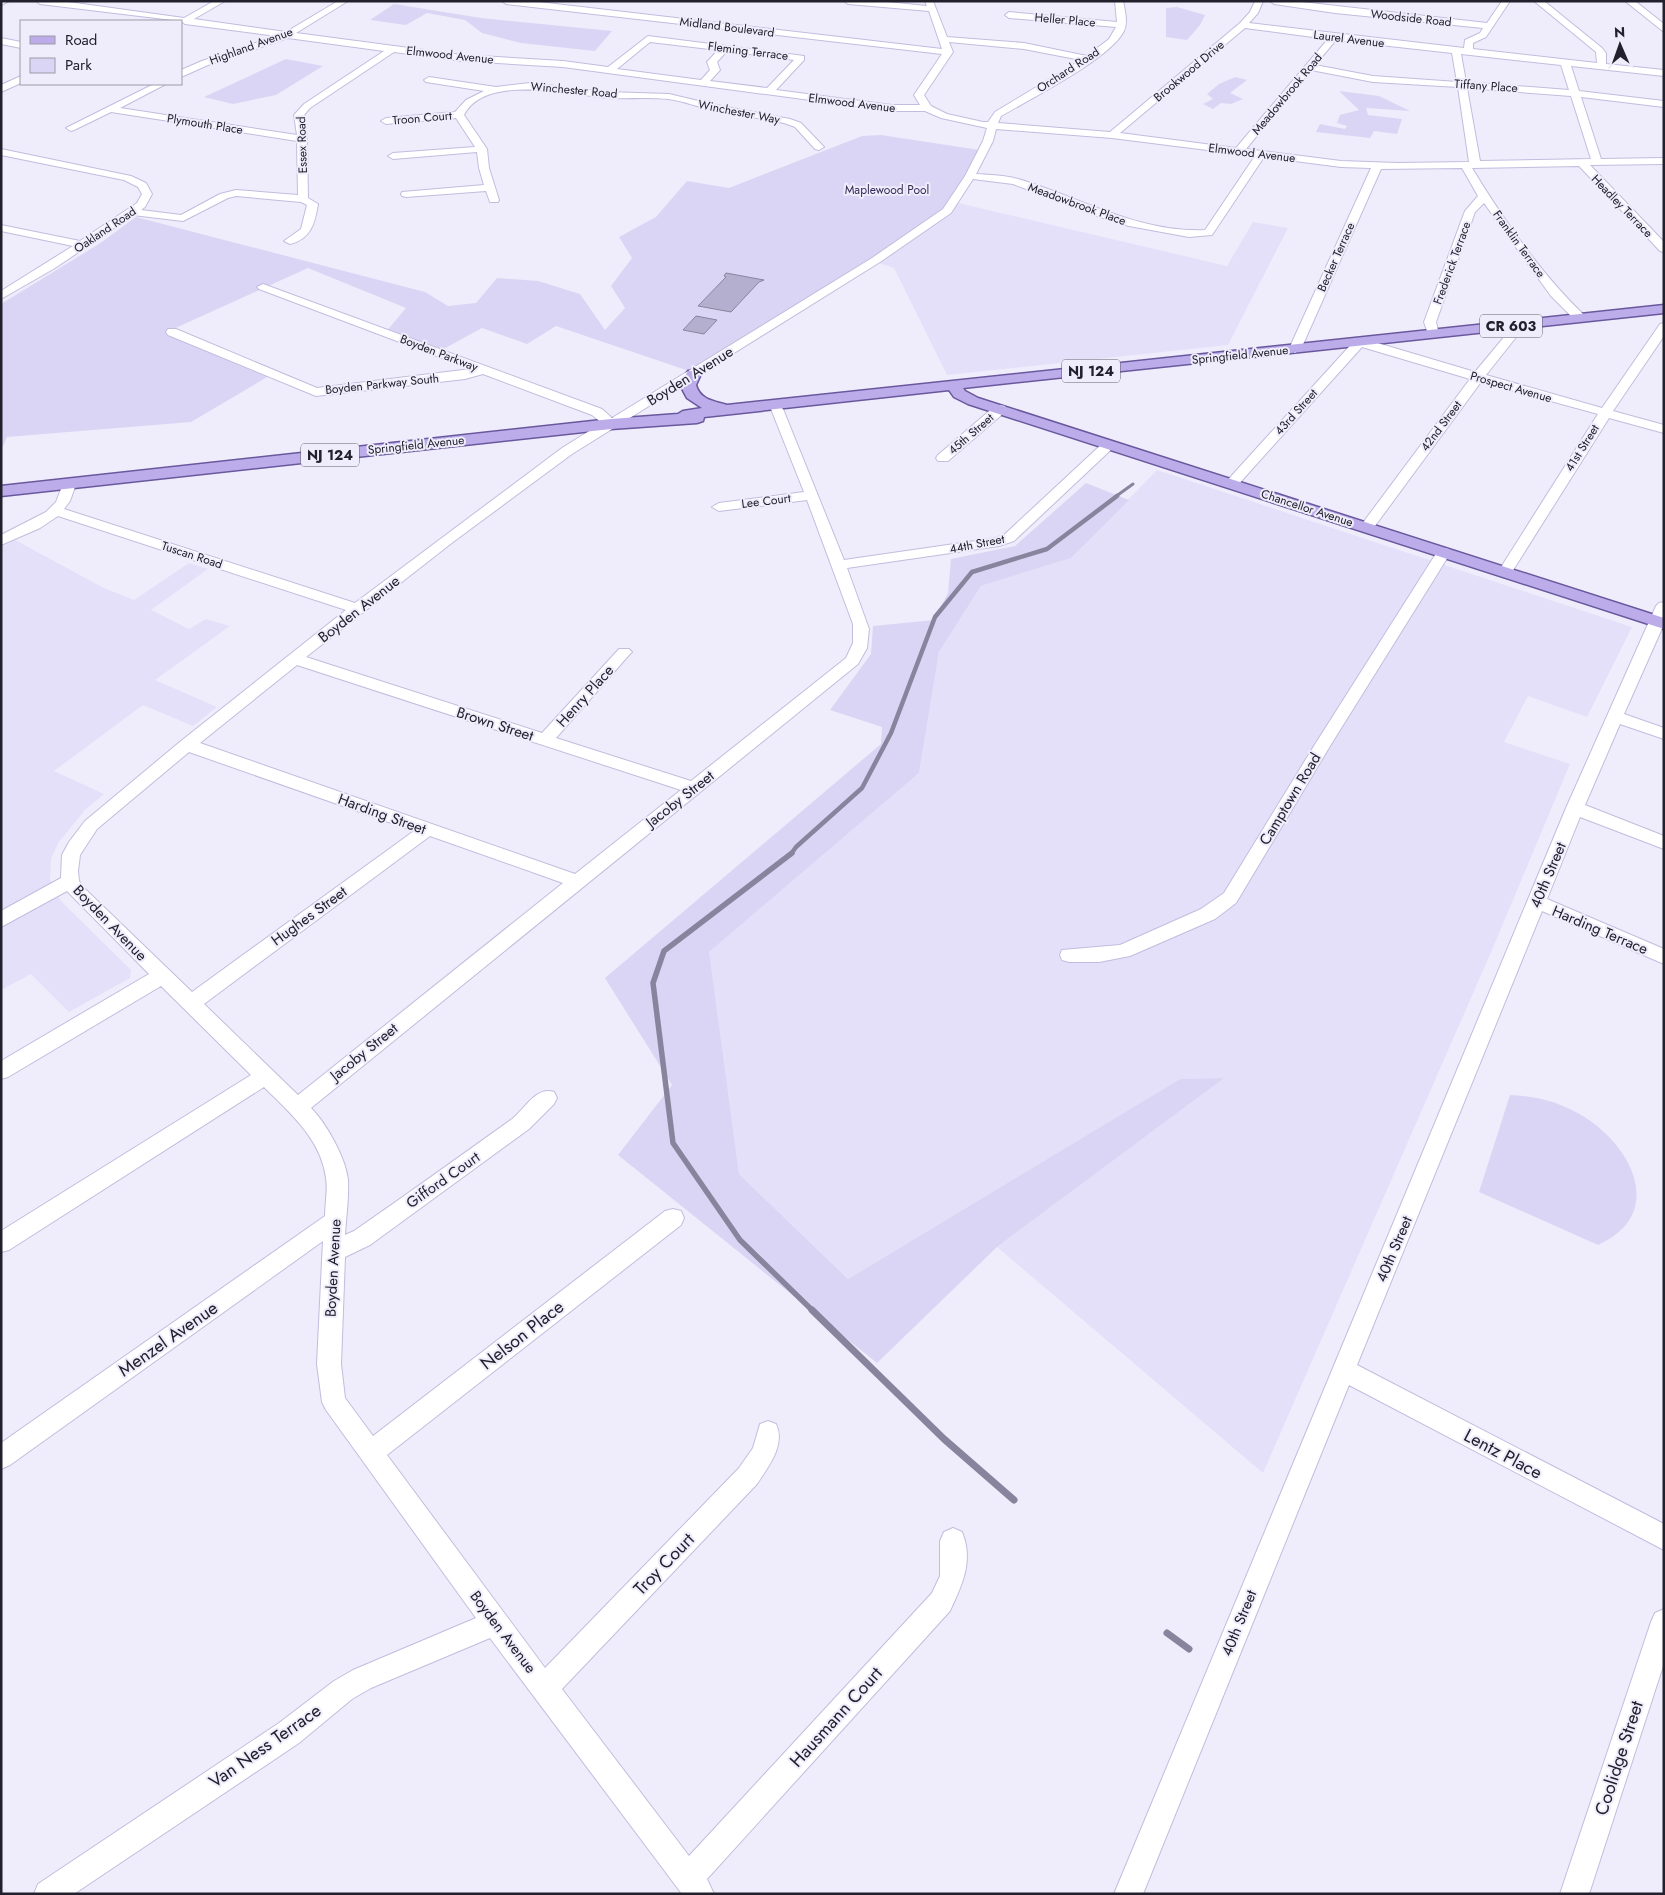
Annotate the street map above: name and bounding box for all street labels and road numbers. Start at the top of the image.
street label: Woodside Road [1370,5,1452,31]
street label: Heller Place [1034,8,1096,32]
street label: Midland Boulevard [679,12,775,42]
street label: Highland Avenue [207,23,295,69]
street label: Laurel Avenue [1312,26,1386,52]
street label: Brookwood Drive [1150,36,1228,106]
street label: Fleming Terrace [707,37,789,65]
street label: Elmwood Avenue [406,41,494,69]
street label: Orchard Road [1033,43,1103,97]
street label: Meadowbrook Road [1247,49,1327,139]
street label: Tiffany Place [1454,75,1518,97]
street label: Winchester Road [530,77,618,103]
street label: Elmwood Avenue [807,89,897,117]
street label: Winchester Way [697,95,782,129]
street label: Troon Court [392,106,453,130]
street label: Plymouth Place [166,109,244,139]
street label: Essex Road [292,116,312,174]
street label: Elmwood Avenue [1207,139,1297,167]
street label: Headley Terrace [1587,170,1657,242]
street label: Meadowbrook Place [1026,178,1128,230]
street label: Oakland Road [70,202,140,258]
street label: Franklin Terrace [1488,207,1550,281]
street label: Becker Terrace [1313,219,1359,295]
street label: Frederick Terrace [1429,219,1475,307]
road number: CR 603 [1480,314,1542,338]
street label: Boyden Parkway [397,330,481,376]
street label: Boyden Avenue [642,340,738,411]
street label: Springfield Avenue [1191,341,1289,369]
road number: NJ 124 [1062,360,1120,382]
street label: Prospect Avenue [1468,367,1554,407]
street label: Boyden Parkway South [324,369,440,399]
street label: 43rd Street [1270,385,1322,439]
street label: 42nd Street [1416,397,1466,455]
street label: 45th Street [944,409,998,459]
street label: 41st Street [1560,421,1604,475]
street label: Springfield Avenue [367,431,465,459]
road number: NJ 124 [301,444,359,466]
street label: Chancellor Avenue [1259,485,1355,531]
street label: Lee Court [740,489,792,513]
street label: 44th Street [948,530,1006,558]
street label: Tuscan Road [159,537,225,573]
street label: Boyden Avenue [313,570,405,648]
street label: Henry Place [551,660,619,732]
street label: Brown Street [454,701,537,747]
street label: Camptown Road [1254,749,1326,849]
street label: Jacoby Street [640,765,719,834]
street label: Harding Street [335,788,429,840]
street label: 40th Street [1524,838,1572,911]
street label: Boyden Avenue [68,880,152,966]
street label: Hughes Street [266,881,352,951]
street label: Harding Terrace [1549,900,1652,960]
street label: Jacoby Street [324,1018,403,1087]
street label: Gifford Court [402,1146,485,1214]
street label: 40th Street [1370,1212,1418,1285]
street label: Boyden Avenue [319,1218,347,1318]
street label: Nelson Place [475,1294,569,1376]
street label: Menzel Avenue [113,1295,223,1383]
street label: Lentz Place [1459,1422,1547,1486]
street label: Troy Court [628,1526,701,1601]
street label: Boyden Avenue [465,1586,542,1678]
street label: 40th Street [1216,1586,1262,1659]
street label: Hausmann Court [784,1660,889,1773]
street label: Coolidge Street [1588,1697,1650,1819]
street label: Van Ness Terrace [204,1698,326,1794]

